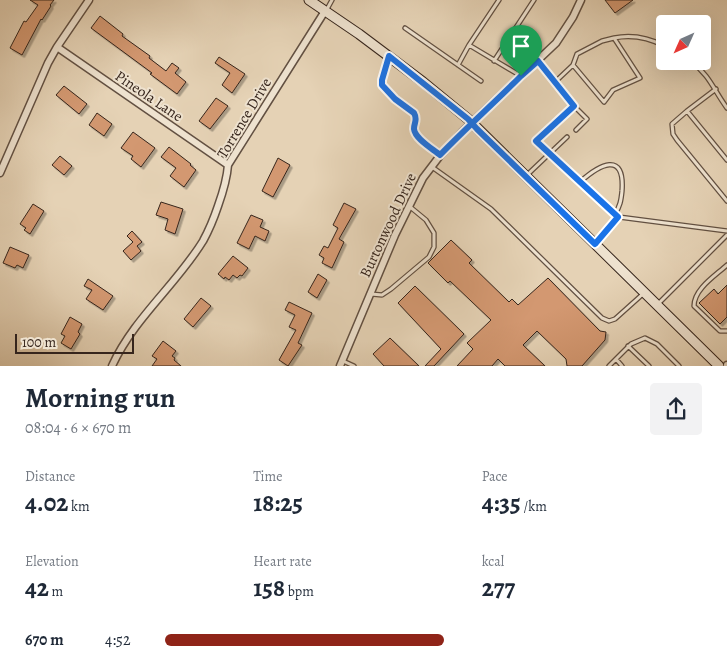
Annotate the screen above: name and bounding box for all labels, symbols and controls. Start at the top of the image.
north arrow [656,15,711,70]
map controls [656,15,711,70]
pin [500,25,542,76]
icon: arrive [507,32,535,60]
street label: Pineola Lane [111,66,187,126]
street label: Torrence Drive [212,74,276,162]
street label: Burtonwood Drive [355,169,421,281]
scale bar [15,330,134,354]
text: 100 m [22,333,56,352]
text: Morning run [25,379,175,417]
button: share [650,383,702,435]
text: 08:04 · 6 × 670 m [25,417,131,439]
text: Distance [25,467,75,486]
text: Time [253,467,282,486]
text: Pace [482,467,508,486]
text: 4.02 [25,486,68,520]
text: 18:25 [253,486,303,520]
text: 4:35 [482,486,521,520]
text: km [68,497,90,516]
text: /km [521,497,547,516]
text: Elevation [25,552,79,571]
text: Heart rate [253,552,312,571]
text: kcal [482,552,504,571]
text: 42 [25,571,49,605]
text: 158 [253,571,285,605]
text: 277 [482,571,515,605]
text: m [49,582,63,601]
text: bpm [285,582,314,601]
text: 670 m [25,629,64,651]
text: 4:52 [105,629,131,651]

